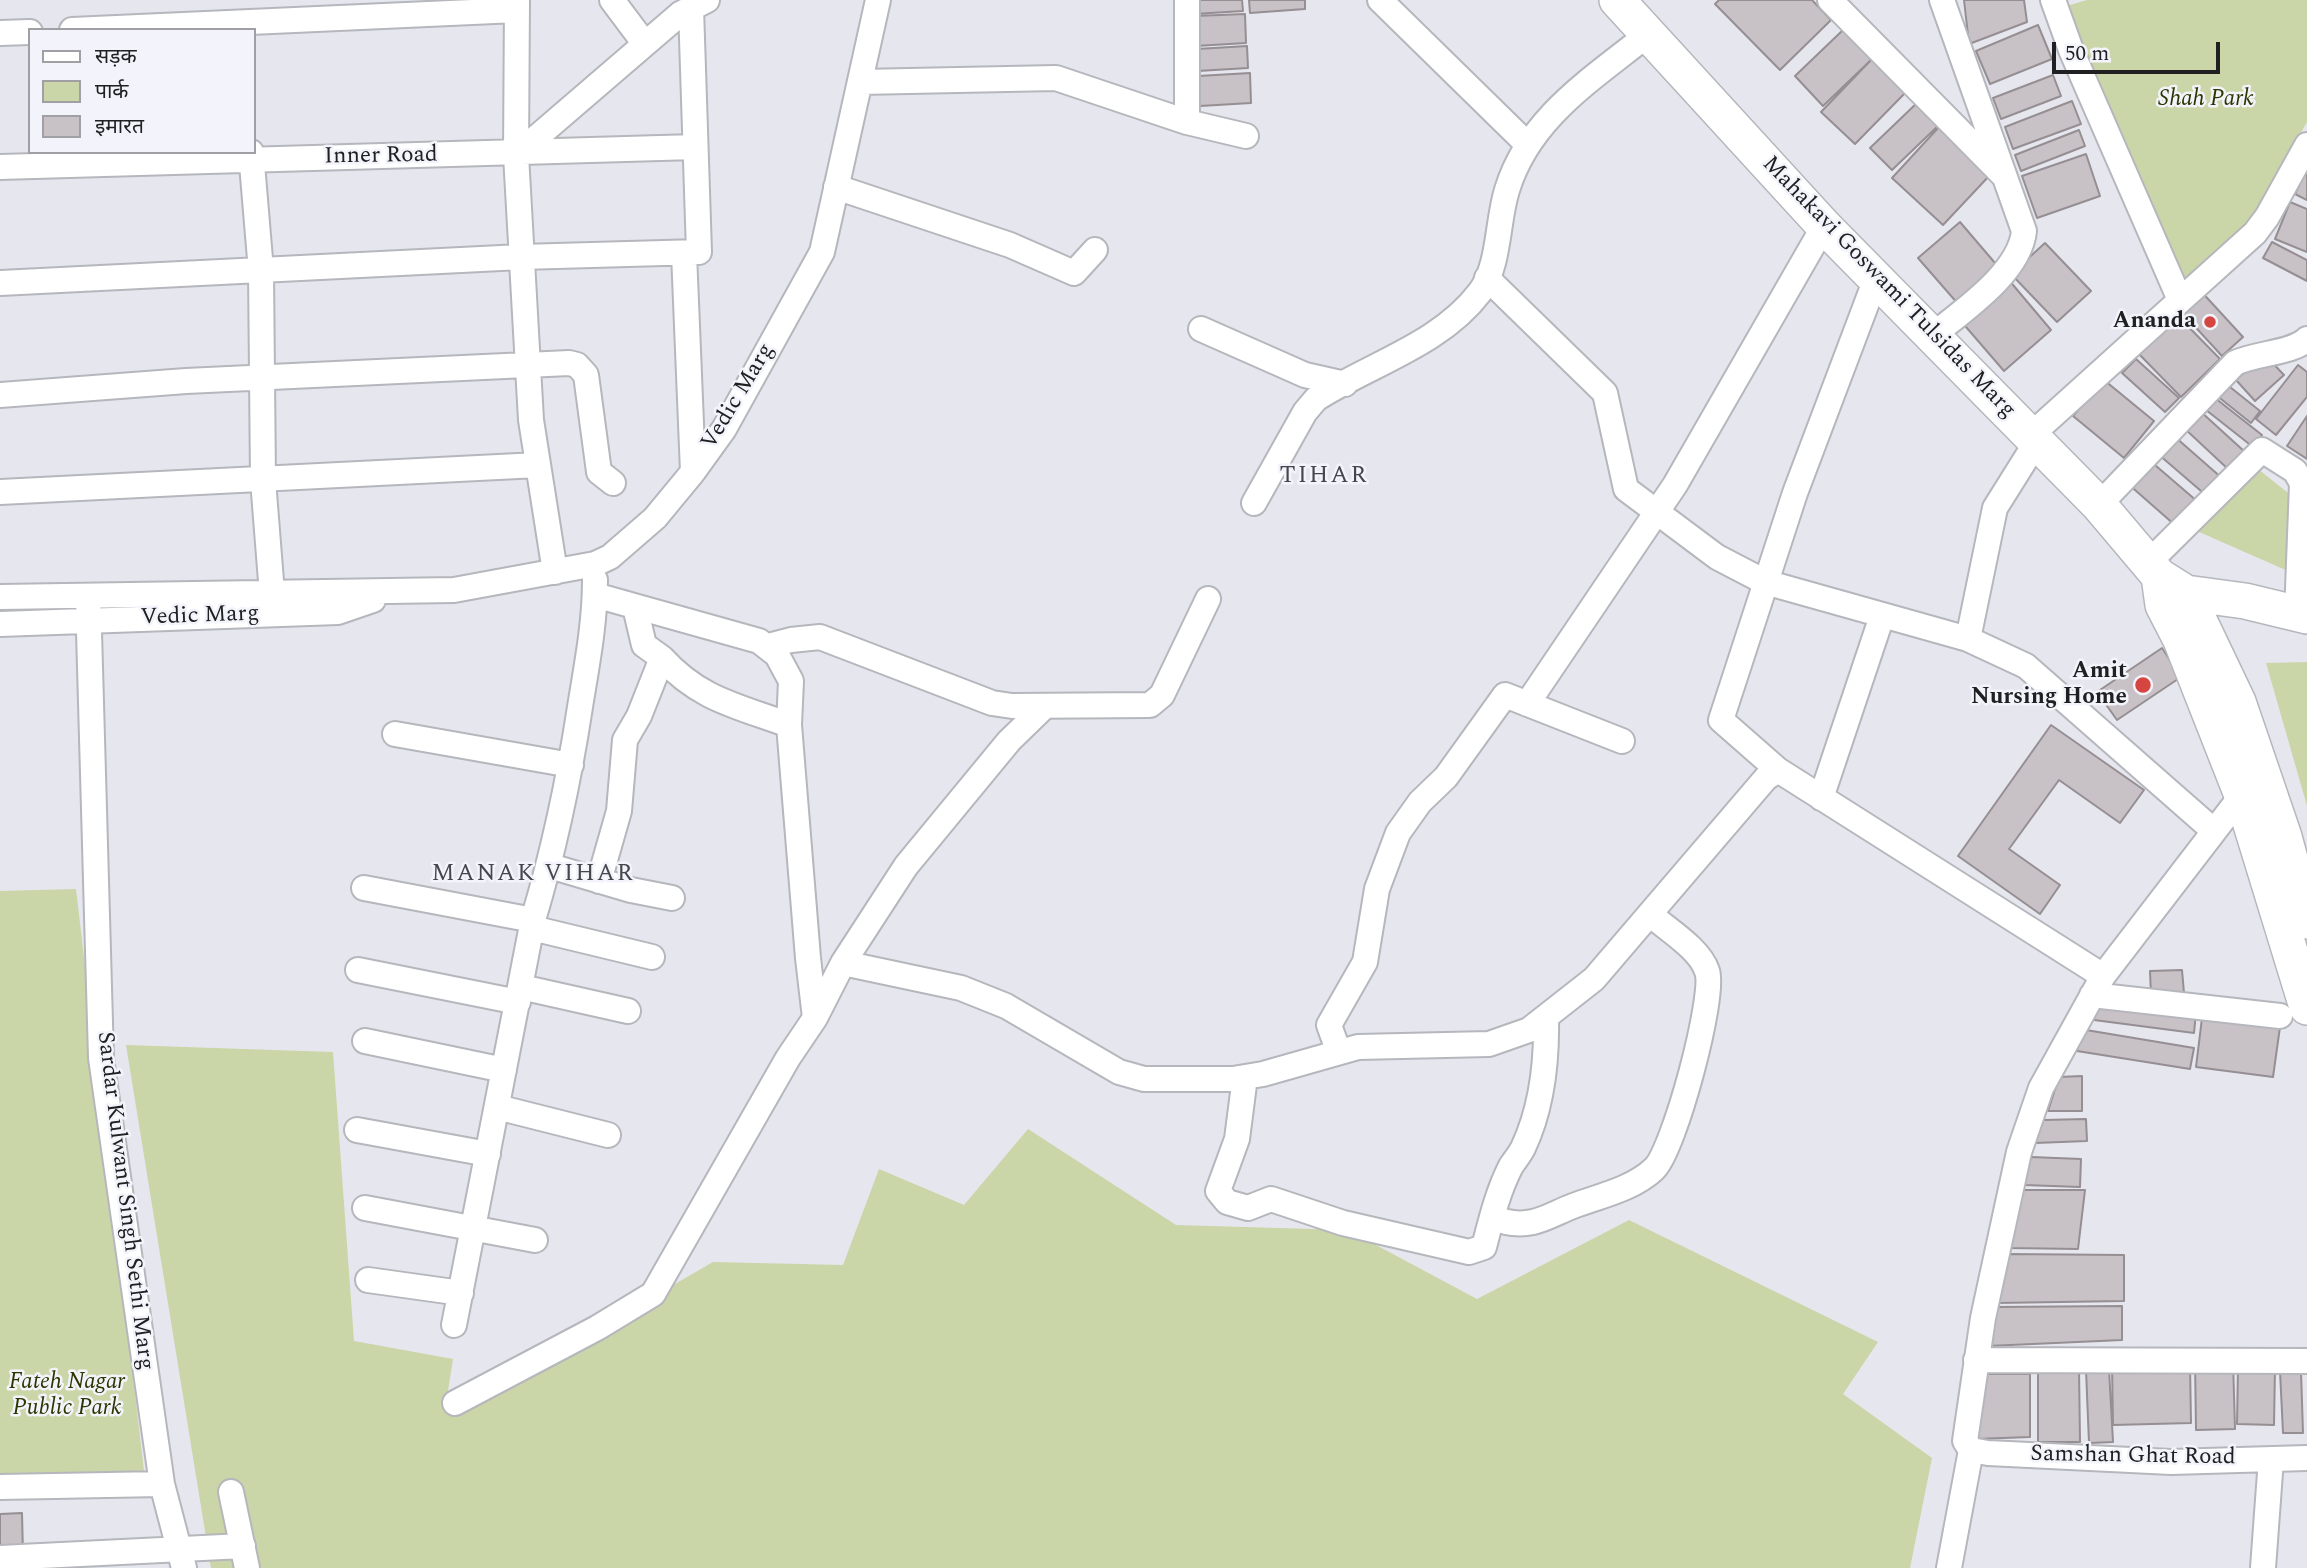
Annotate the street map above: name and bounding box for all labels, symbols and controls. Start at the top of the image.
legend [28,28,256,154]
scale bar [2055,28,2223,72]
text: 50 m [2065,38,2109,70]
text: सड़क [95,41,137,73]
text: पार्क [95,76,129,108]
park label: Shah Park [2158,86,2254,114]
text: इमारत [95,111,144,143]
street label: Inner Road [324,142,438,172]
street label: Mahakavi Goswami Tulsidas Marg [1755,151,2021,425]
place label: Ananda [2113,308,2196,336]
marker: Ananda [2202,314,2218,330]
street label: Vedic Marg [697,339,781,455]
district label: TIHAR [1280,463,1368,491]
street label: Vedic Marg [140,601,260,633]
place label: Amit Nursing Home [1971,658,2127,712]
marker: Amit Nursing Home [2133,675,2153,695]
district label: MANAK VIHAR [433,861,633,889]
street label: Sardar Kulwant Singh Sethi Marg [90,1030,158,1372]
park label: Fateh Nagar Public Park [9,1369,125,1423]
street label: Samshan Ghat Road [2030,1441,2236,1473]

